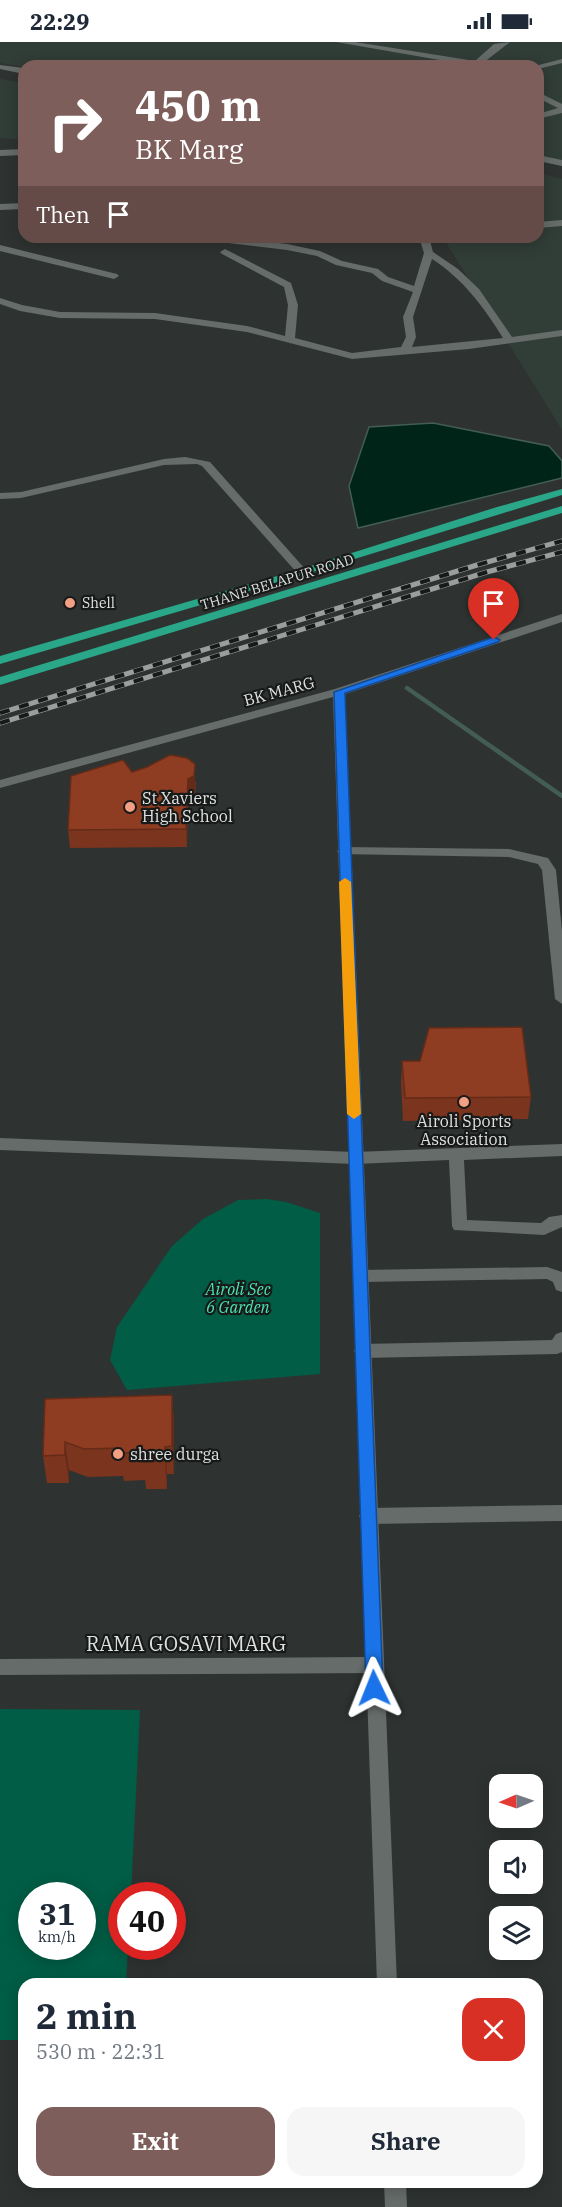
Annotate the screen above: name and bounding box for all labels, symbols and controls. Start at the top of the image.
text: 22:29 [30,7,89,36]
text: 450 m [135,78,261,133]
icon: right [36,84,114,162]
text: BK Marg [135,131,243,166]
icon: arrive [102,198,135,231]
text: Then [36,200,90,229]
street label: THANE BELAPUR ROAD [198,550,356,614]
pin [468,578,519,640]
icon: arrive [477,587,510,620]
place label: Shell [82,594,115,612]
marker: Shell [63,596,77,610]
street label: BK MARG [241,672,317,710]
place label: St Xaviers High School [142,788,233,826]
marker: St Xaviers High School [123,800,137,814]
marker: Airoli Sports Association [457,1095,471,1109]
place label: Airoli Sports Association [417,1111,511,1149]
park label: Airoli Sec 6 Garden [204,1279,271,1317]
place label: shree durga [130,1444,220,1464]
marker: shree durga [111,1447,125,1461]
street label: RAMA GOSAVI MARG [86,1630,286,1657]
position arrow [342,1656,406,1720]
north arrow [489,1774,543,1828]
map controls [489,1774,543,1960]
button: sound [489,1840,543,1894]
speed limit sign: 40 [108,1882,186,1960]
text: 31 [39,1894,75,1933]
button: layers [489,1906,543,1960]
text: km/h [38,1927,76,1946]
text: 2 min [36,1992,137,2039]
button: close [462,1998,525,2061]
text: 530 m · 22:31 [36,2038,165,2065]
button: Exit [36,2107,275,2176]
button: Share [287,2107,525,2176]

